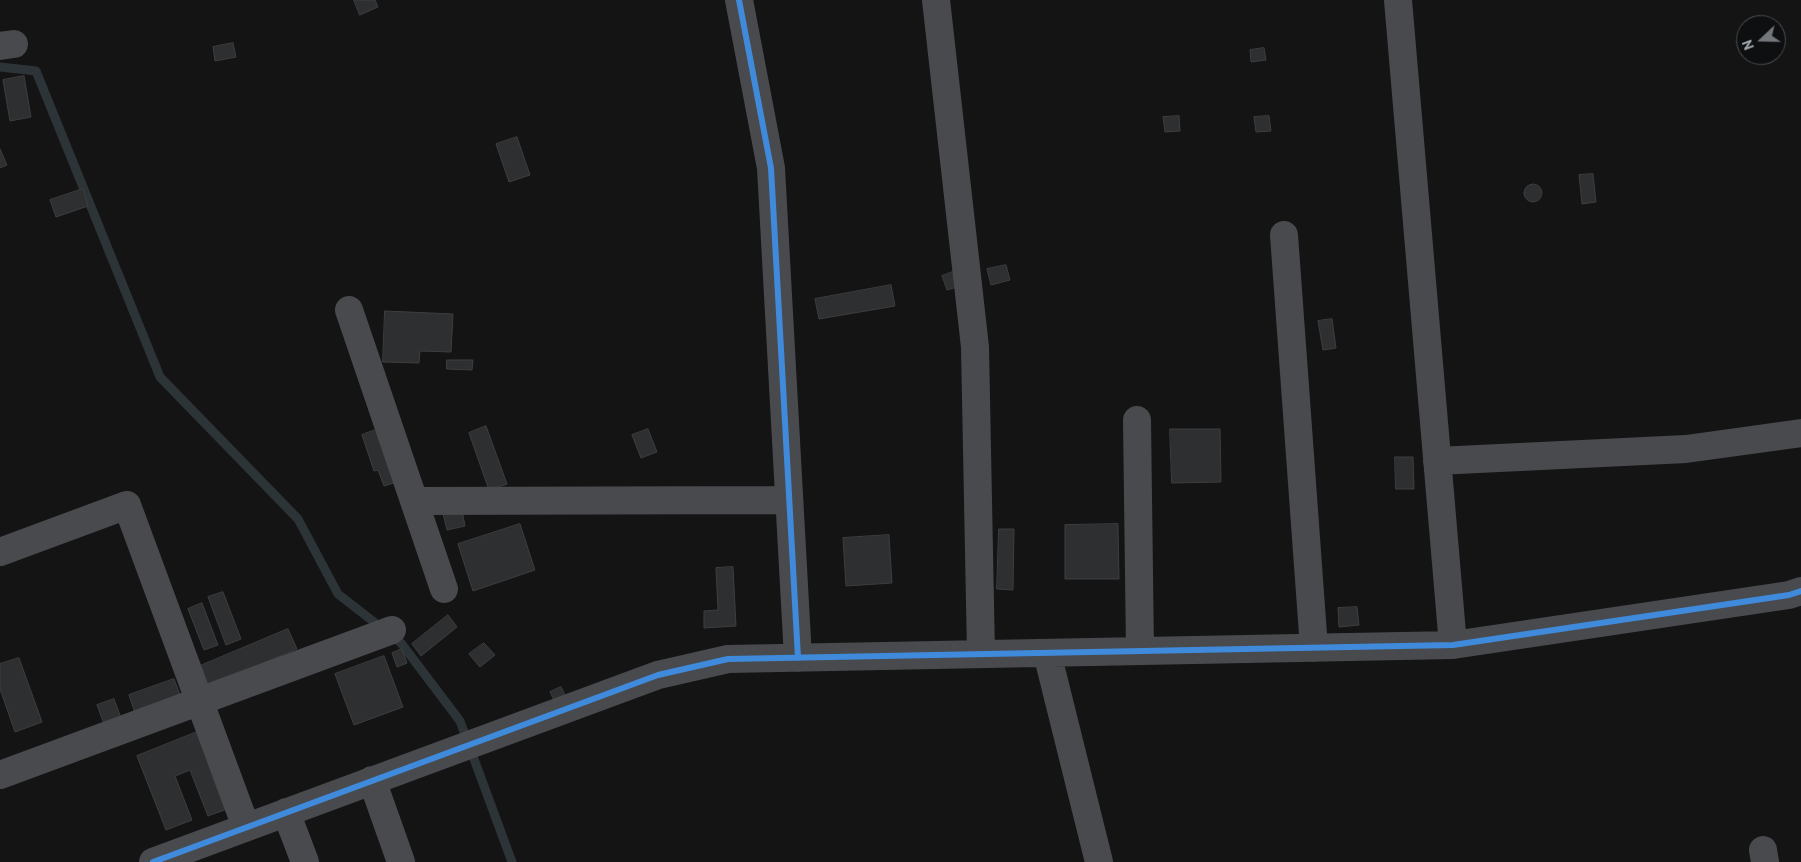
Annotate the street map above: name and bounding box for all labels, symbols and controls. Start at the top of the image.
north arrow [1736,15,1786,65]
text: N [1738,38,1758,53]

